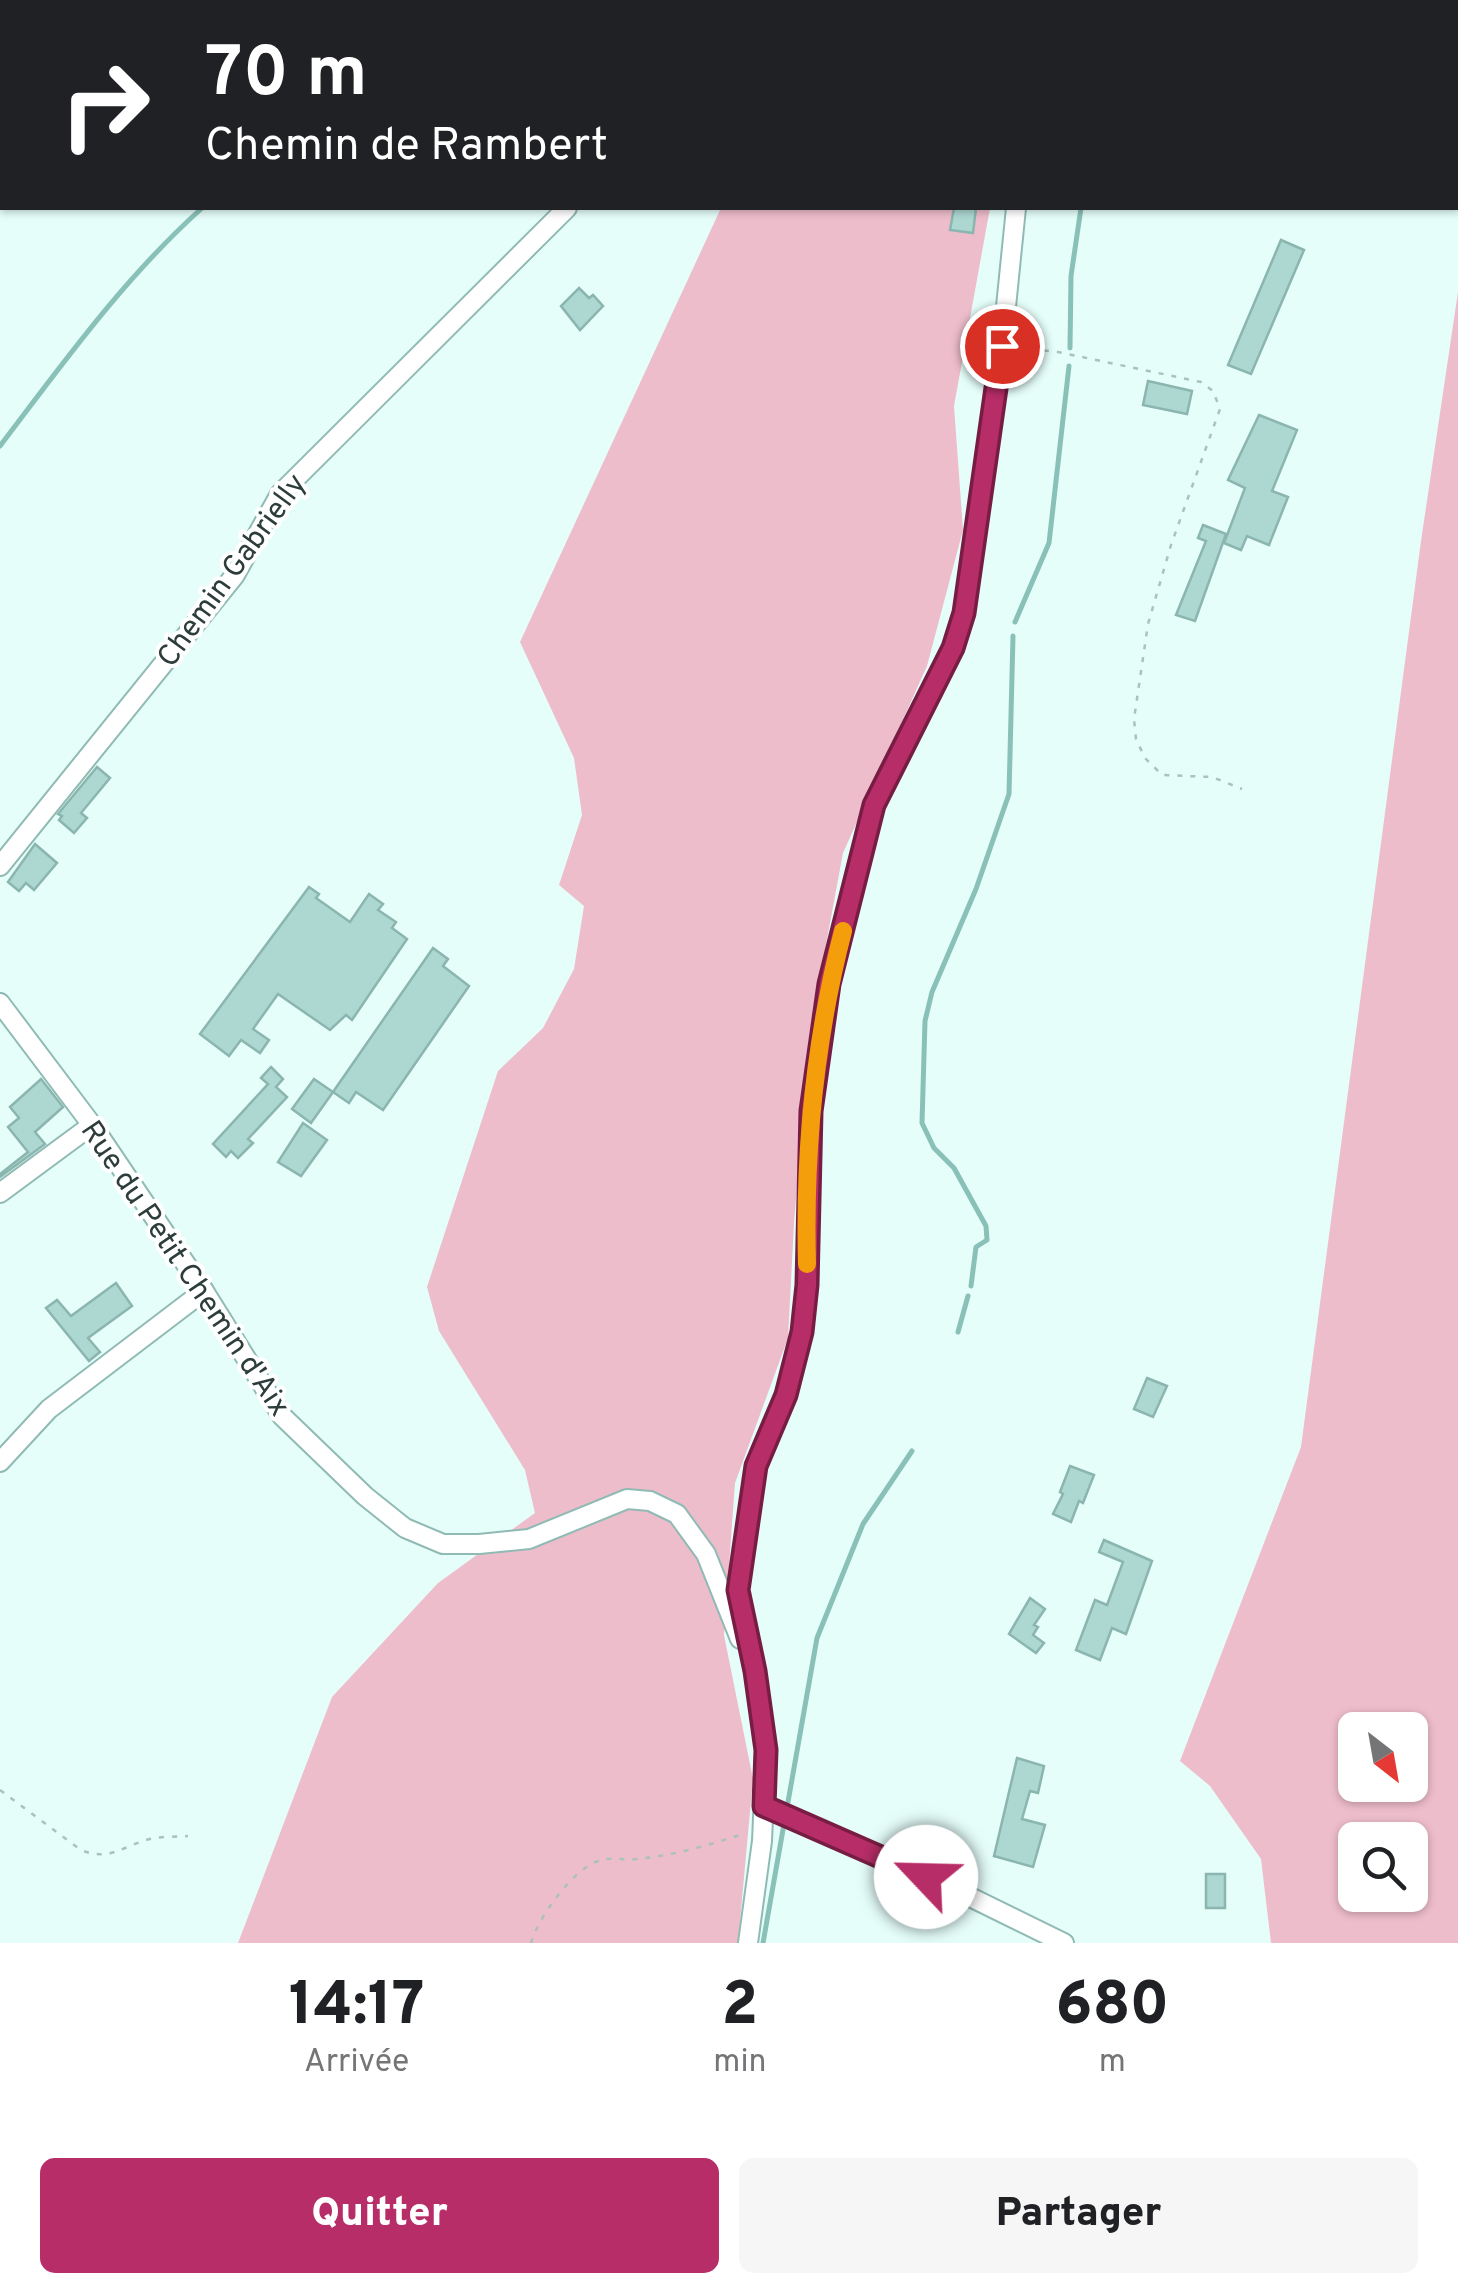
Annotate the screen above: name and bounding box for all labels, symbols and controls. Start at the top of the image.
text: 70 m [205,32,368,121]
icon: right [40,40,170,170]
text: Chemin de Rambert [205,119,608,176]
pin [960,304,1045,389]
icon: arrive [975,319,1030,374]
street label: Chemin Gabrielly [150,467,316,675]
street label: Rue du Petit Chemin d'Aix [71,1114,297,1424]
north arrow [1338,1712,1428,1802]
map controls [1338,1712,1428,1912]
button: search [1338,1822,1428,1912]
position arrow [874,1825,978,1929]
text: 14:17 [289,1970,425,2046]
text: 2 [722,1970,758,2046]
text: 680 [1055,1970,1169,2046]
text: Arrivée [304,2043,409,2083]
text: min [713,2043,767,2083]
text: m [1099,2043,1126,2083]
button: Quitter [40,2158,719,2273]
button: Partager [739,2158,1418,2273]

